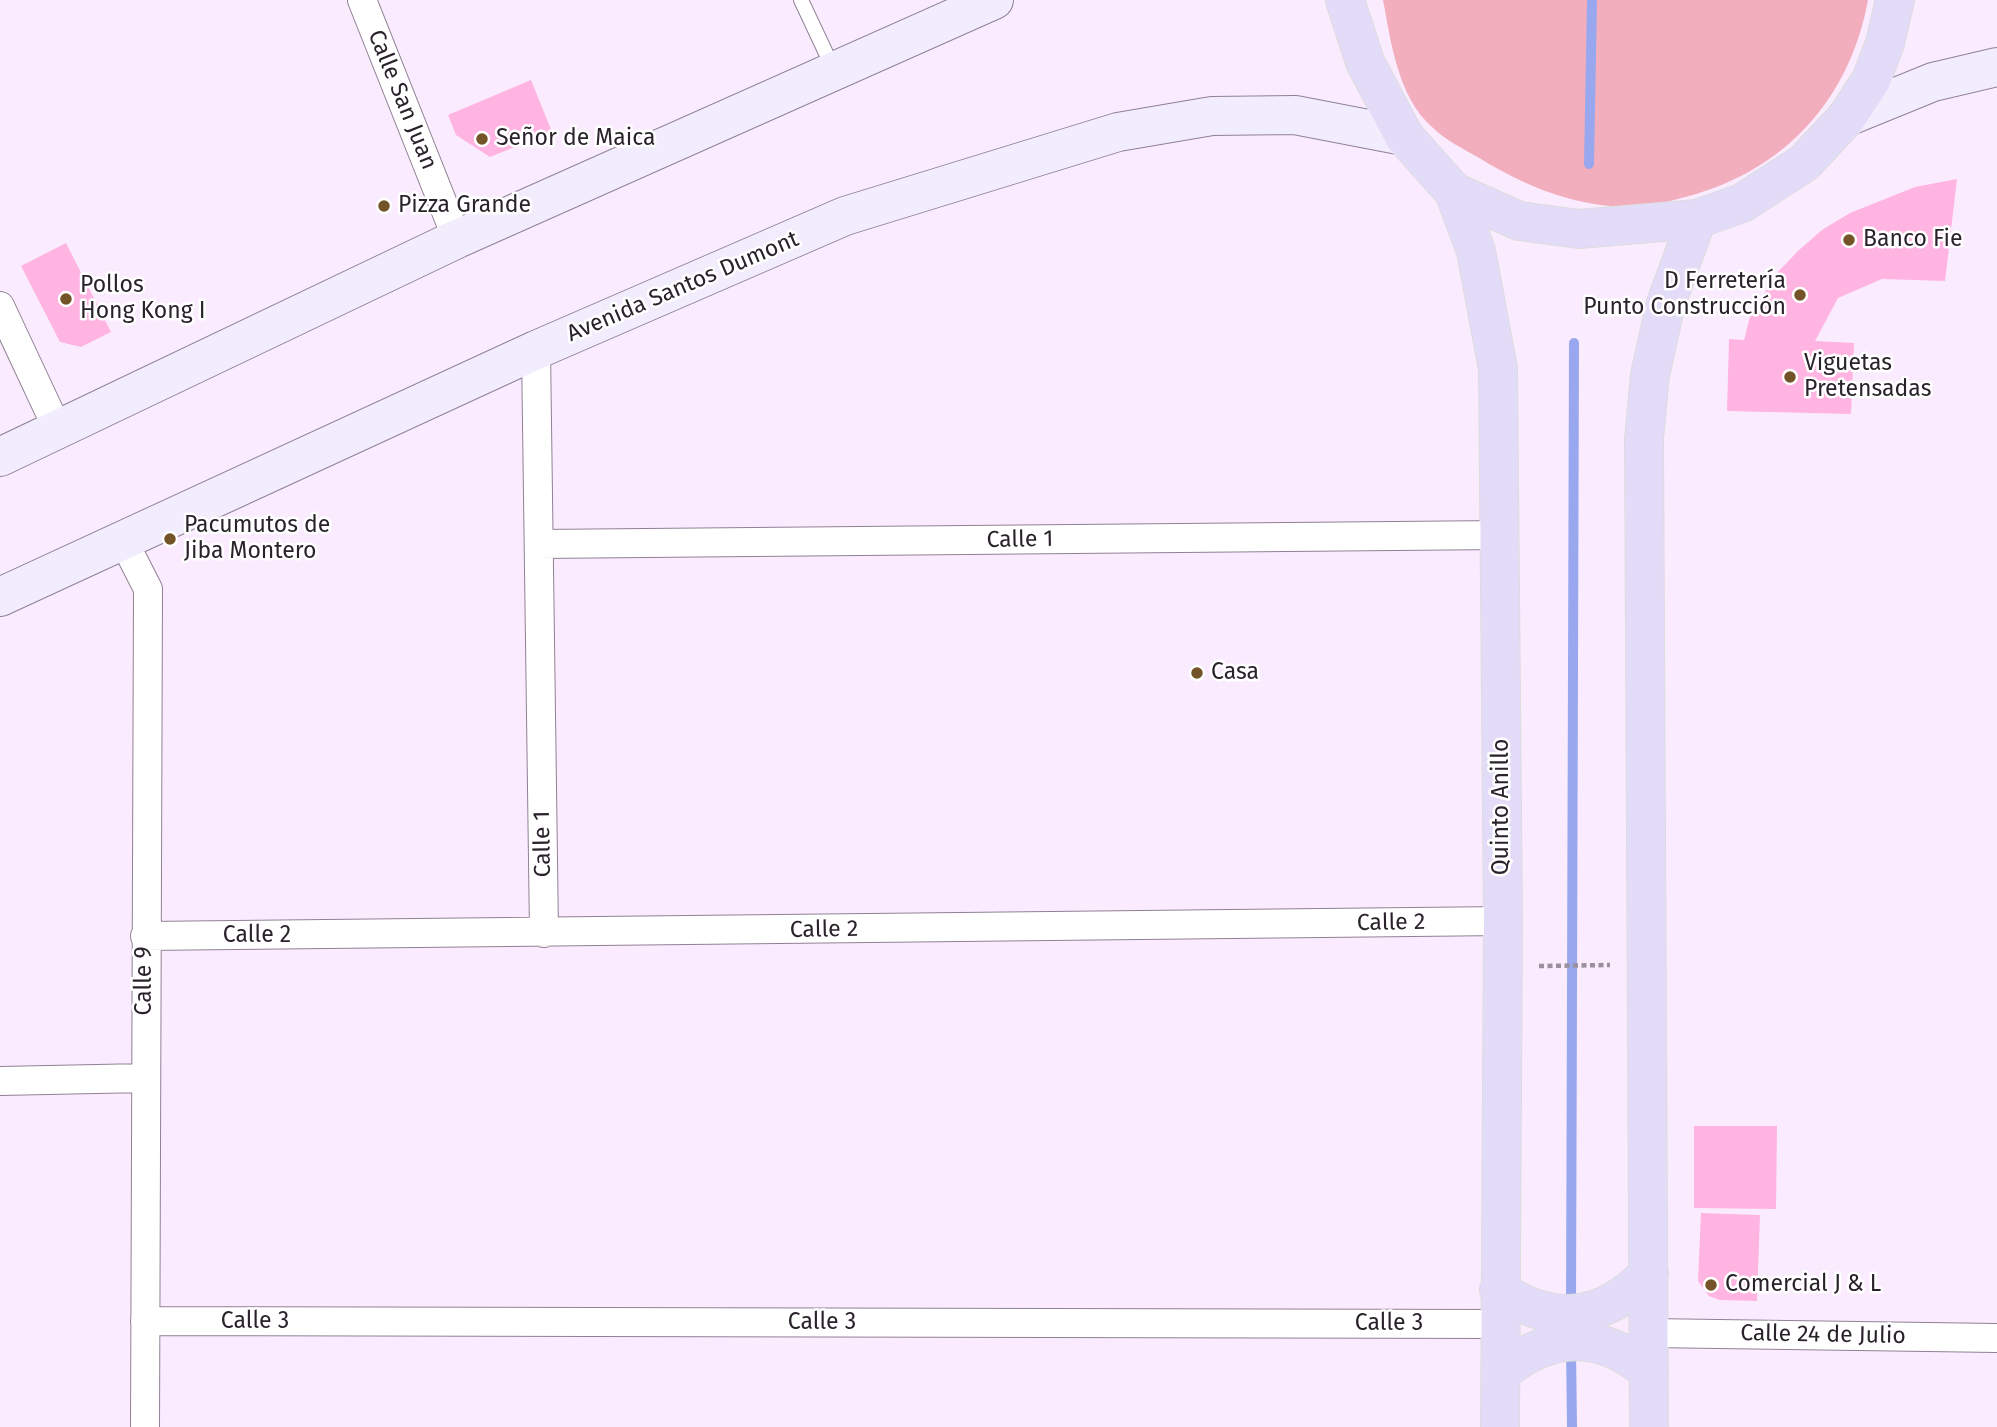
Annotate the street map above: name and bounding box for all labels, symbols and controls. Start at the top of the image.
street label: Calle San Juan [361,26,443,174]
place label: Señor de Maica [496,125,656,153]
marker: Señor de Maica [474,131,490,147]
place label: Pizza Grande [398,192,531,220]
marker: Pizza Grande [376,198,392,214]
street label: Avenida Santos Dumont [563,226,803,348]
place label: Banco Fie [1863,226,1963,254]
marker: Banco Fie [1841,232,1857,248]
place label: D Ferretería Punto Construcción [1583,268,1786,322]
place label: Pollos Hong Kong I [80,272,206,326]
marker: D Ferretería Punto Construcción [1792,287,1808,303]
marker: Pollos Hong Kong I [58,291,74,307]
place label: Viguetas Pretensadas [1804,350,1931,404]
marker: Viguetas Pretensadas [1782,369,1798,385]
place label: Pacumutos de Jiba Montero [184,512,330,566]
street label: Calle 1 [986,526,1054,554]
marker: Pacumutos de Jiba Montero [162,531,178,547]
place label: Casa [1211,659,1259,687]
marker: Casa [1189,665,1205,681]
street label: Quinto Anillo [1488,739,1516,875]
street label: Calle 1 [529,810,557,878]
street label: Calle 2 [1357,909,1425,937]
street label: Calle 2 [790,916,858,944]
street label: Calle 2 [223,922,291,950]
street label: Calle 9 [131,947,159,1015]
place label: Comercial J & L [1725,1271,1881,1299]
marker: Comercial J & L [1703,1277,1719,1293]
street label: Calle 3 [221,1308,289,1336]
street label: Calle 3 [788,1309,856,1337]
street label: Calle 3 [1355,1310,1423,1338]
street label: Calle 24 de Julio [1740,1320,1906,1350]

